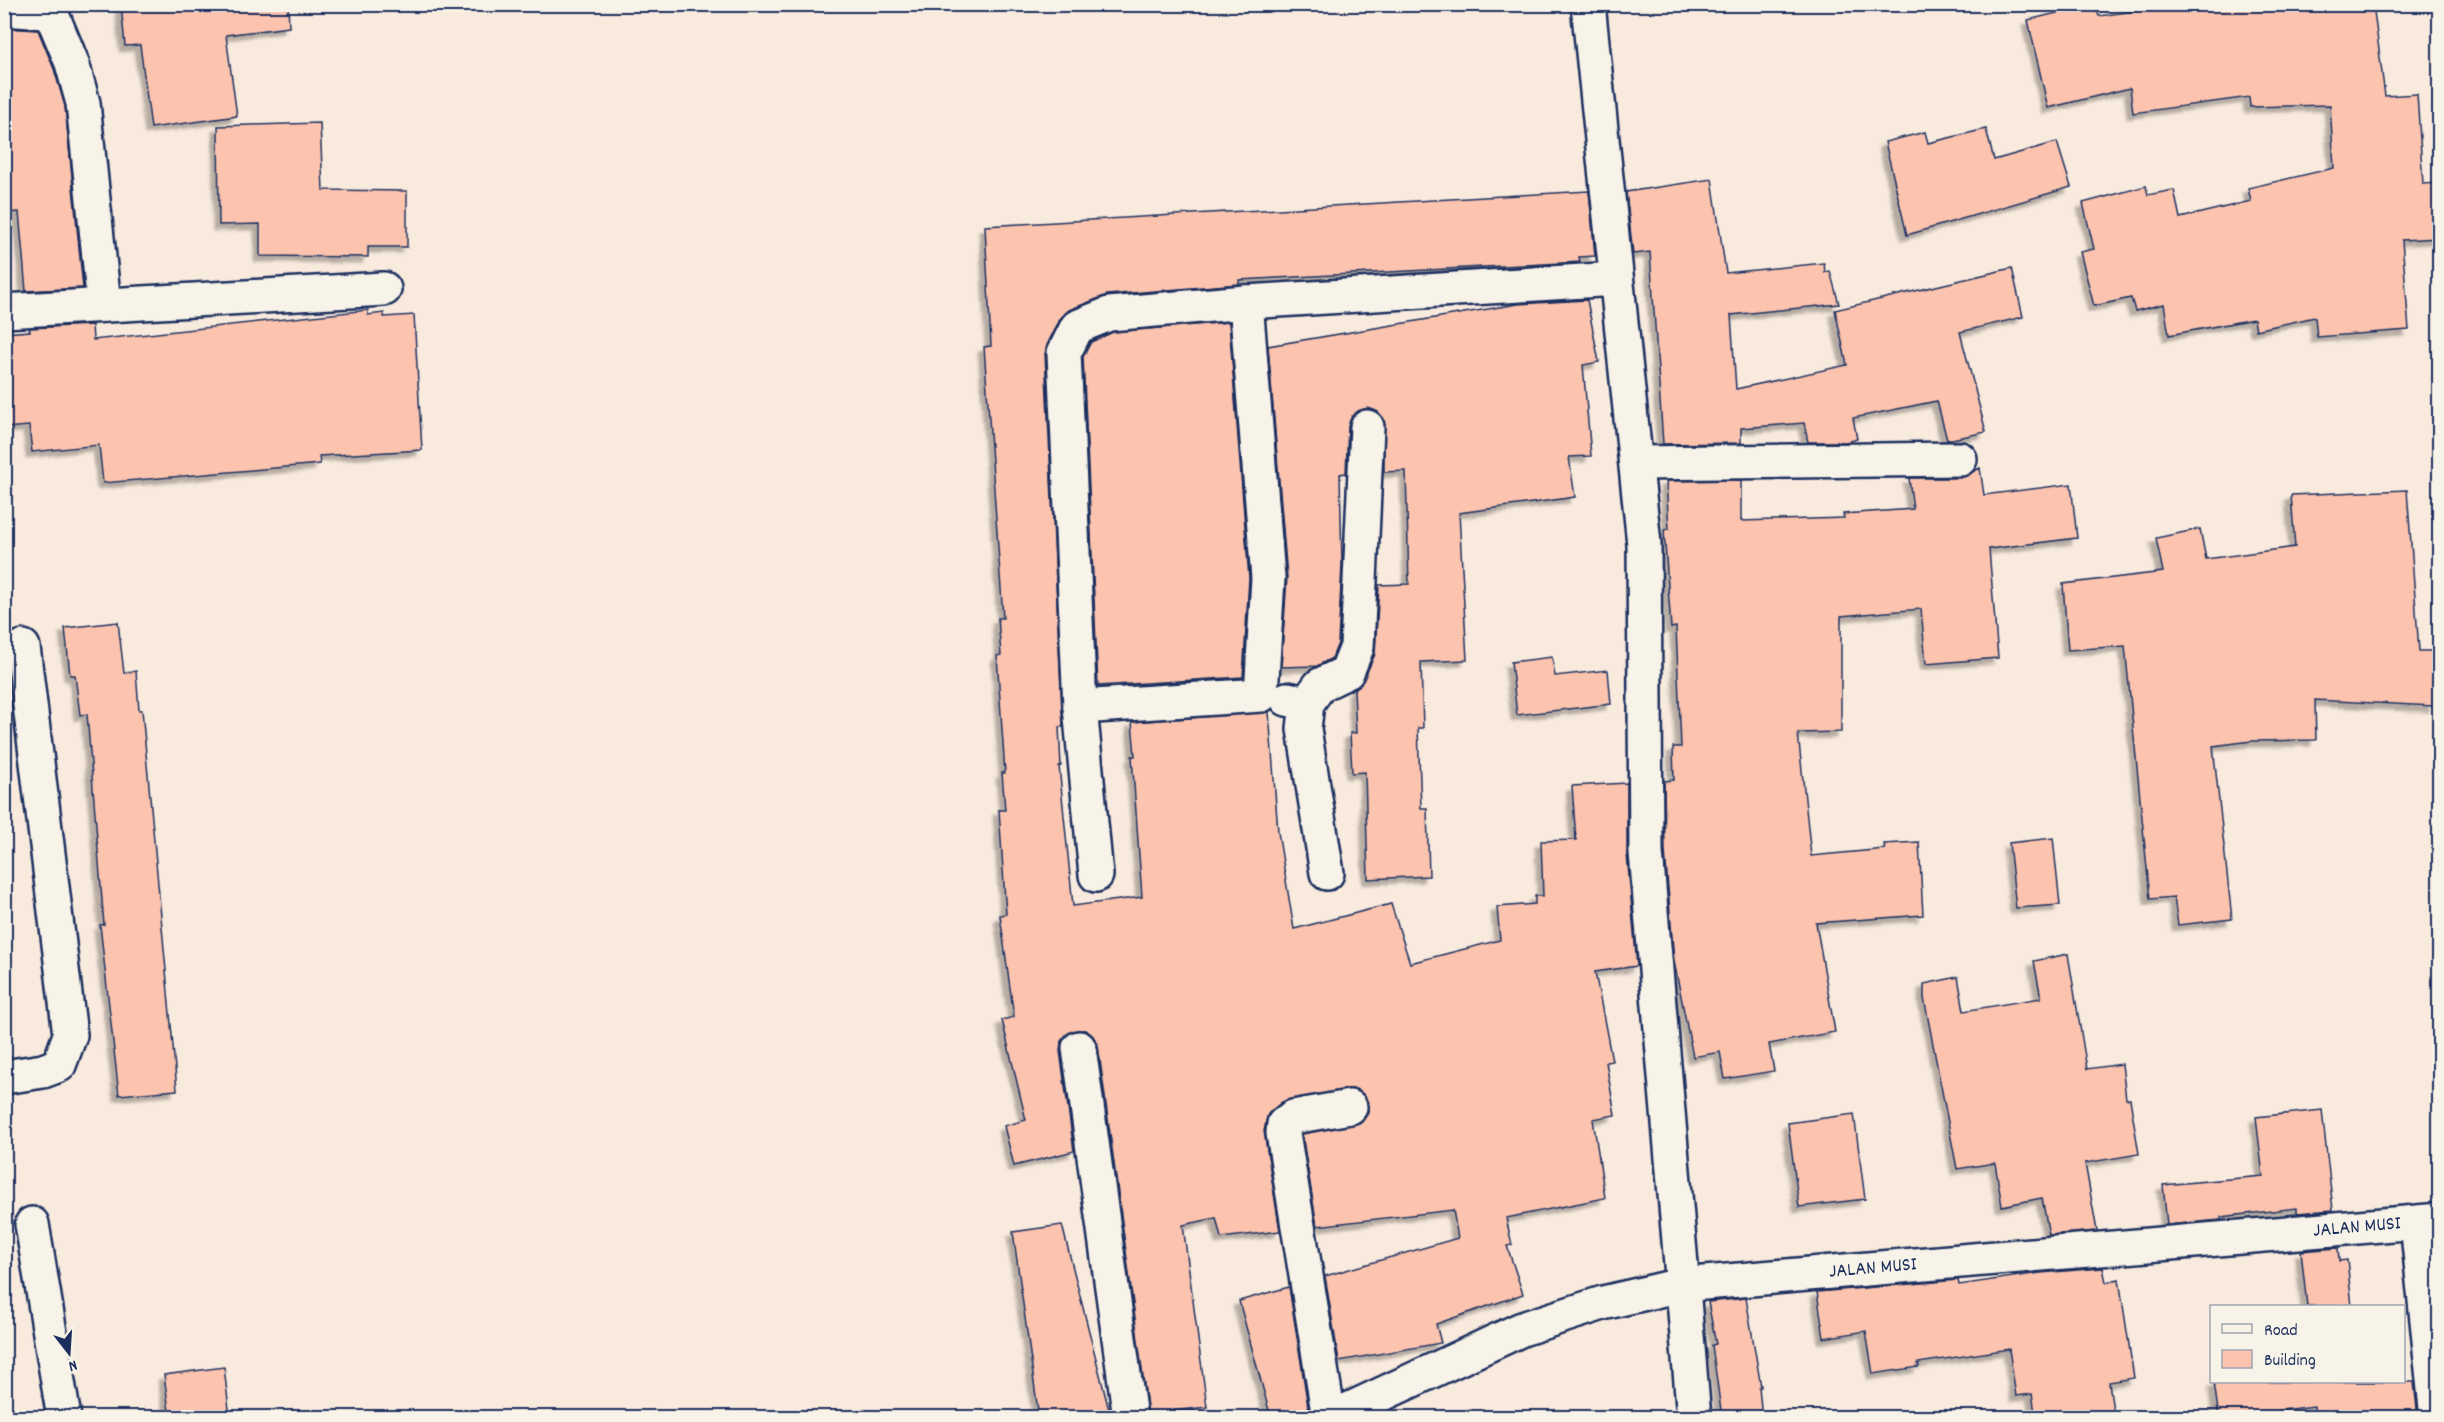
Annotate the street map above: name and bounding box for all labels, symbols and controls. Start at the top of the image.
street label: JALAN MUSI [2312,1210,2402,1246]
street label: JALAN MUSI [1828,1251,1918,1287]
legend [2210,1305,2405,1383]
text: Road [2264,1319,2298,1344]
north arrow [39,1323,99,1383]
text: Building [2264,1349,2316,1374]
text: N [65,1353,80,1377]

